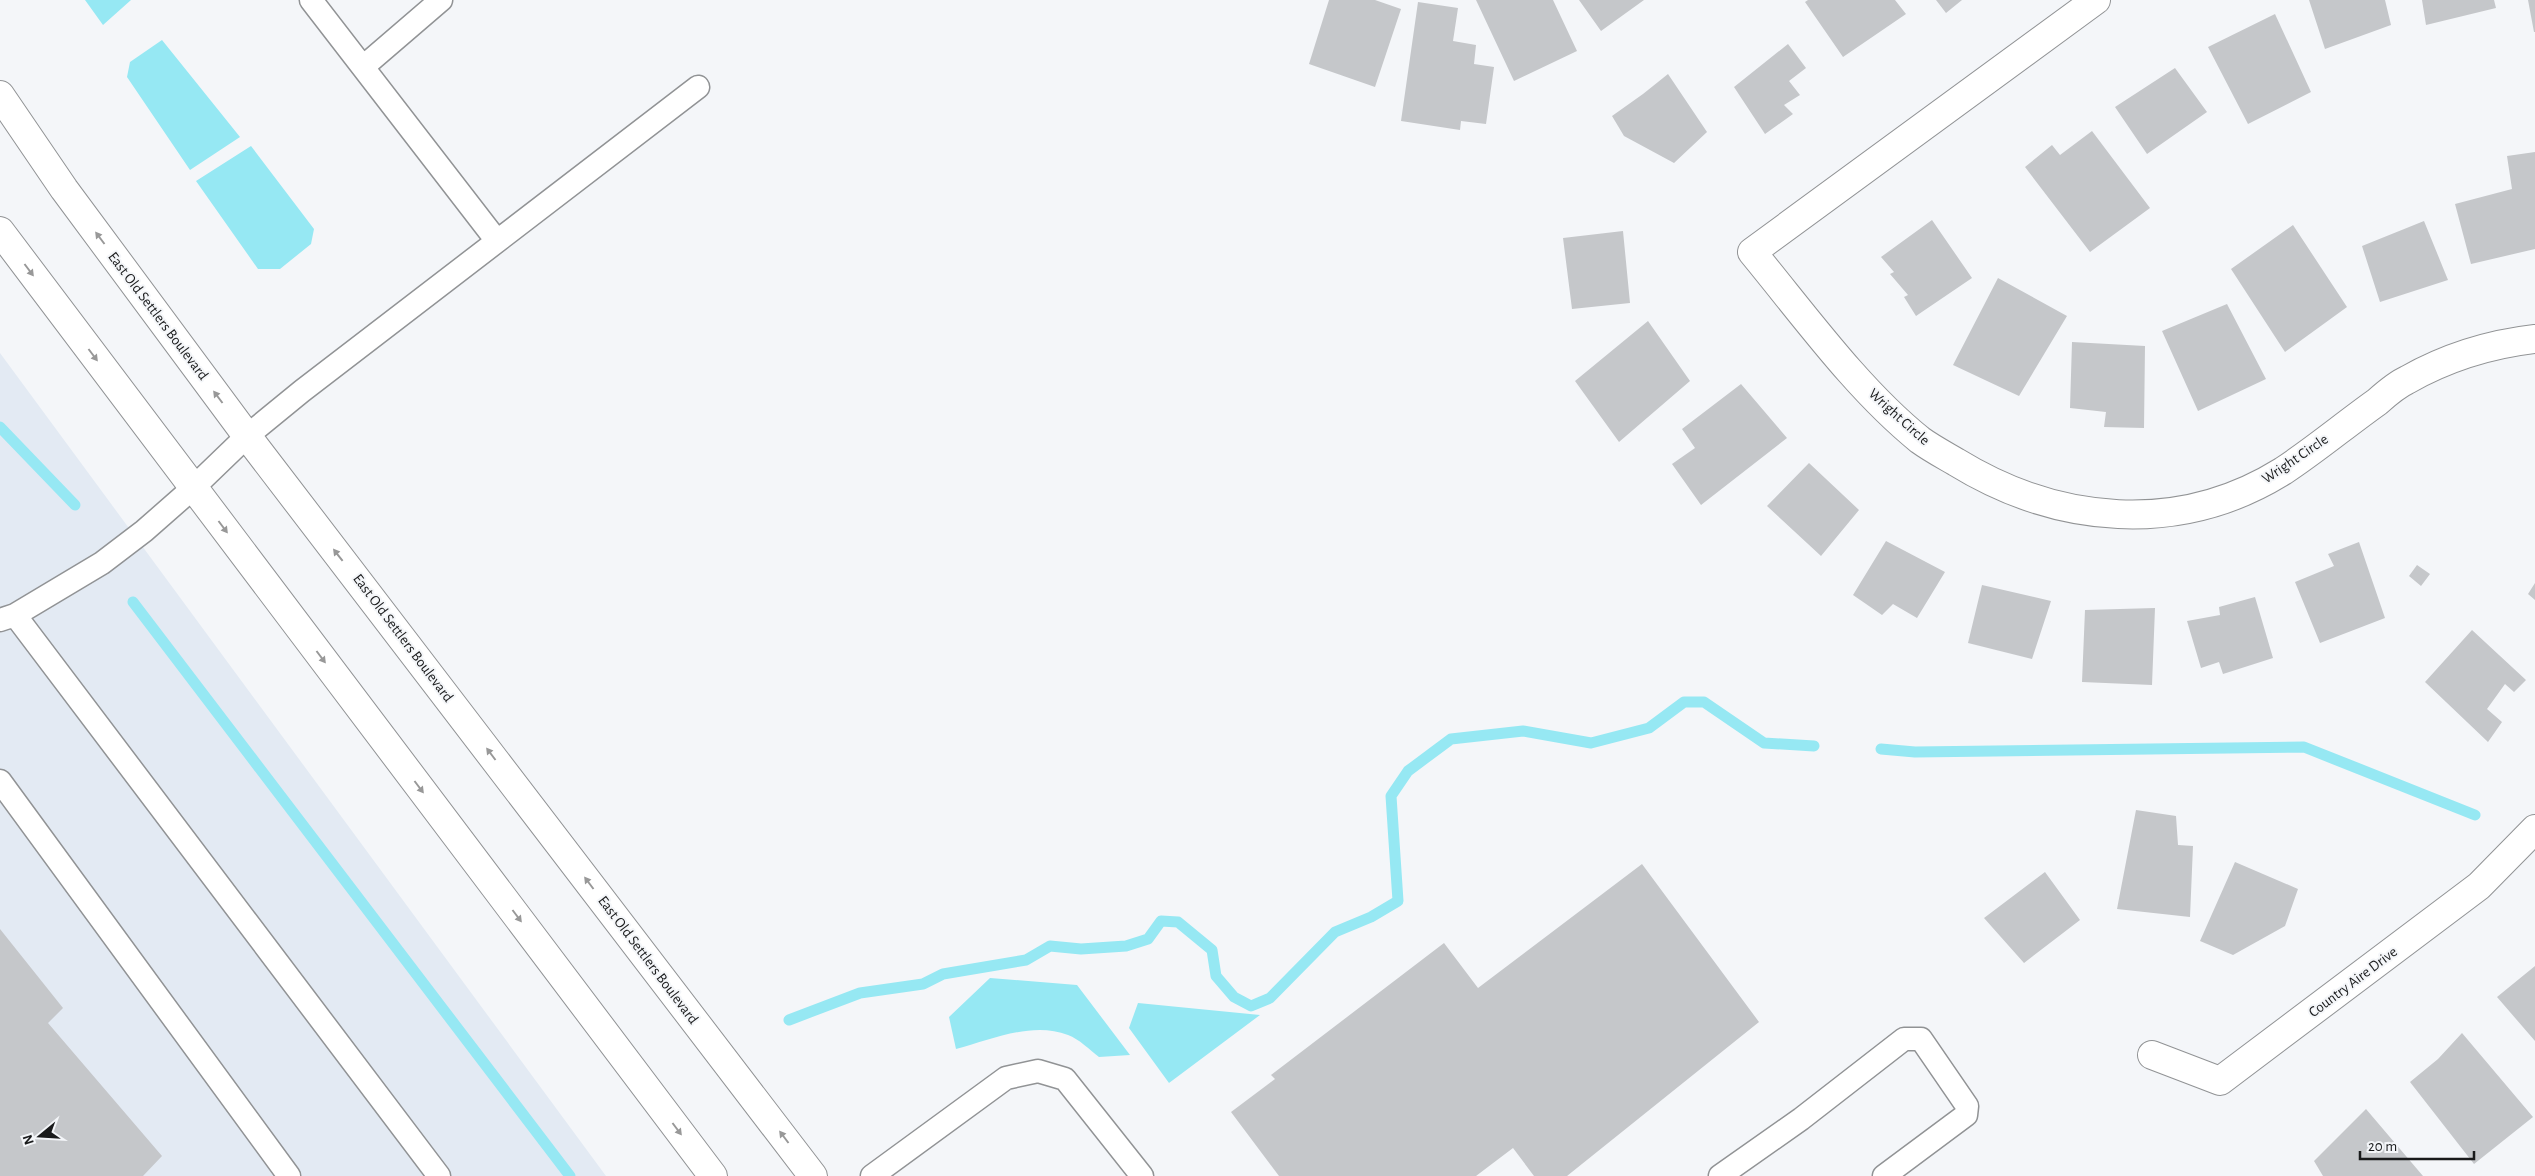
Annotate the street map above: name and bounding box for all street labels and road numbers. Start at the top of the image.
street label: East Old Settlers Boulevard [105,249,211,383]
street label: Wright Circle [1866,386,1932,448]
street label: Wright Circle [2259,431,2331,487]
street label: East Old Settlers Boulevard [350,571,456,705]
street label: East Old Settlers Boulevard [595,893,701,1027]
street label: Country Aire Drive [2306,944,2400,1020]

